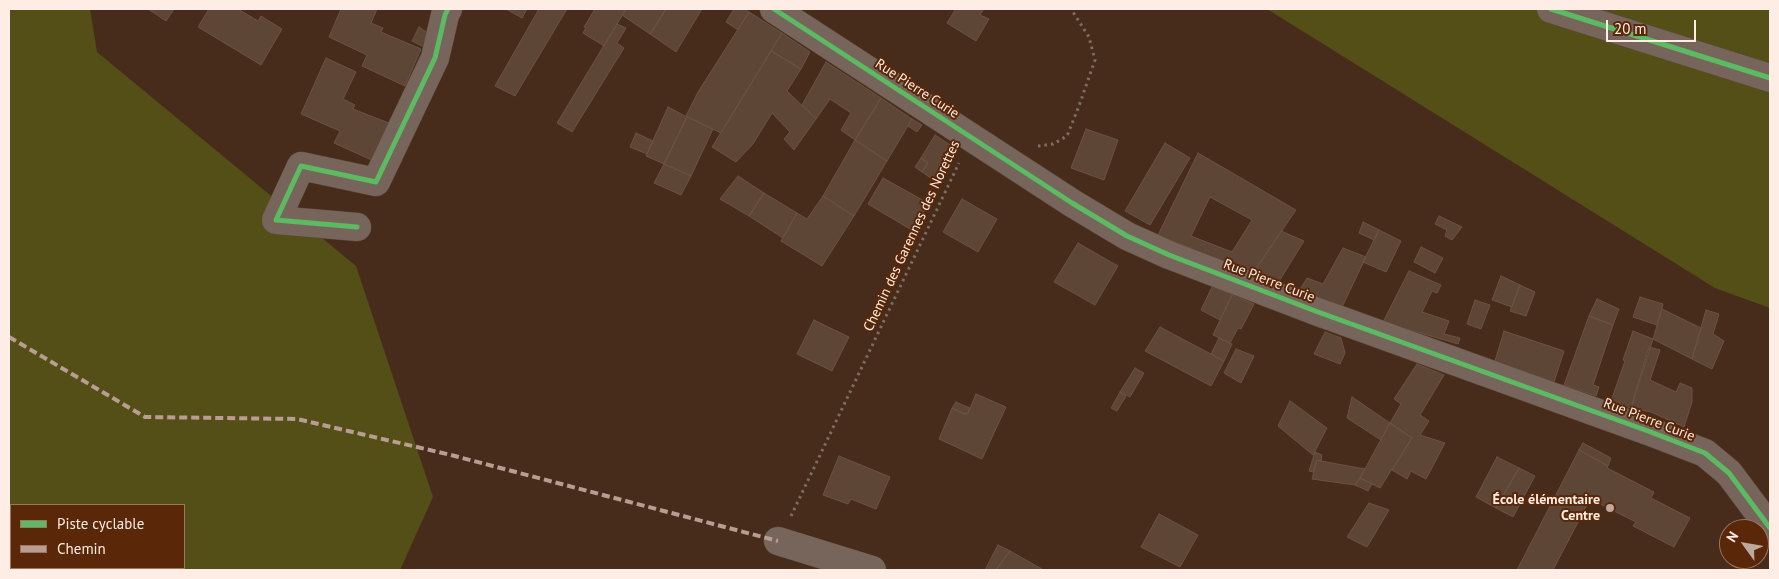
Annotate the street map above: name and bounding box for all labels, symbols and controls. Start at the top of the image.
scale bar [1609,10,1699,42]
text: 20 m [1614,19,1647,38]
street label: Rue Pierre Curie [872,56,962,122]
street label: Chemin des Garennes des Norettes [860,138,964,334]
street label: Rue Pierre Curie [1221,256,1317,306]
street label: Rue Pierre Curie [1601,395,1697,445]
place label: École élémentaire Centre [1493,492,1600,524]
marker: École élémentaire Centre [1604,502,1616,514]
legend [10,504,185,569]
text: Piste cyclable [57,514,144,533]
north arrow [1719,519,1769,569]
text: N [1722,528,1742,545]
text: Chemin [57,539,106,558]

